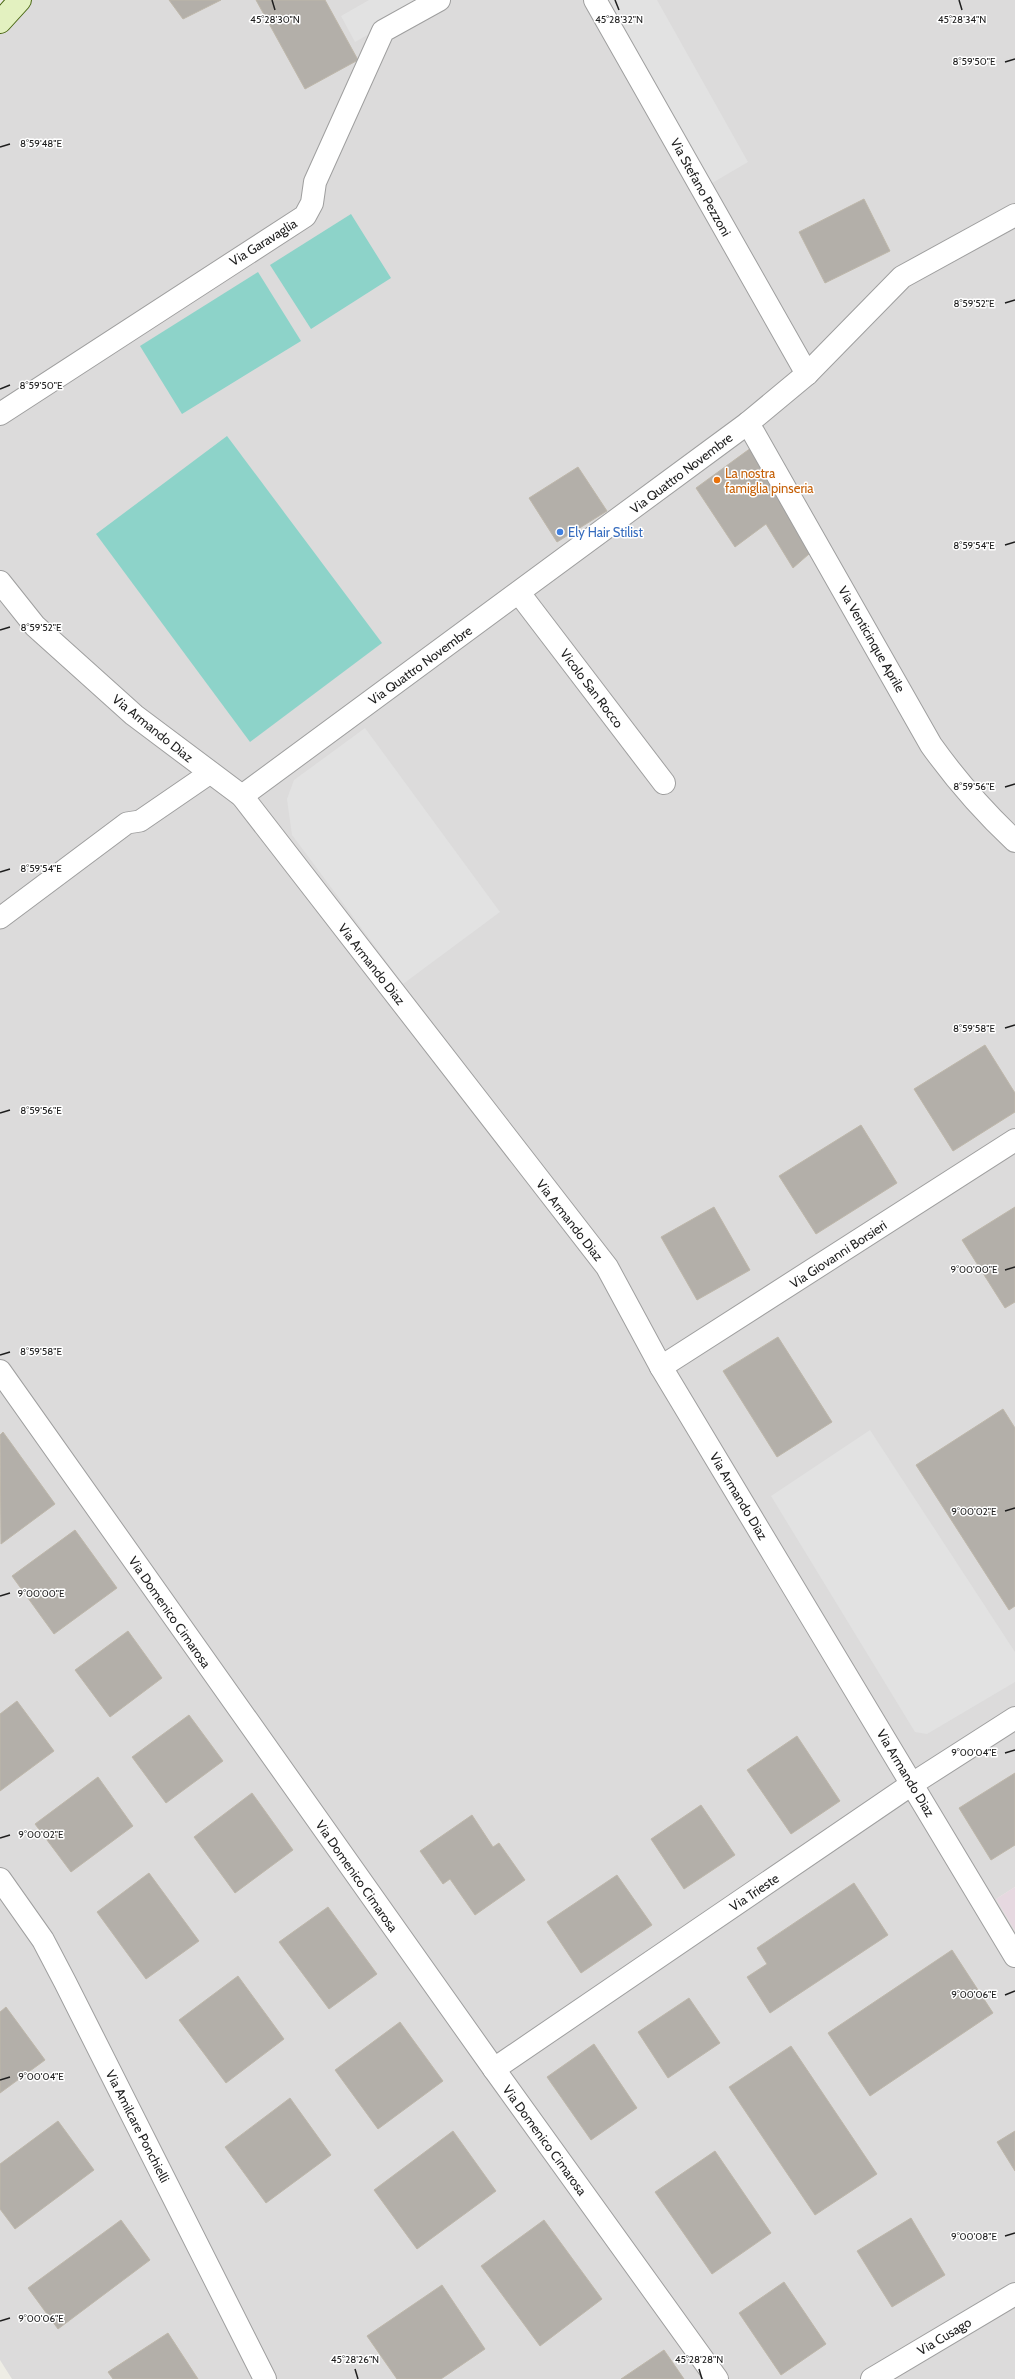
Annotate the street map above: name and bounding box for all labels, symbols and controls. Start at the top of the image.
text: 45°28'30"N [250,13,300,26]
text: 45°28'32"N [595,13,643,26]
text: 45°28'34"N [938,13,986,26]
text: 8°59'50"E [953,55,996,68]
street label: Via Stefano Pezzoni [667,135,735,239]
text: 8°59'48"E [20,137,63,150]
street label: Via Garavaglia [226,215,300,269]
text: 8°59'52"E [953,297,995,310]
text: 8°59'50"E [20,379,63,392]
street label: Via Quattro Novembre [627,429,736,517]
place label: La nostra famiglia pinseria [725,465,814,496]
marker: La nostra famiglia pinseria [712,475,722,485]
place label: Ely Hair Stilist [568,524,643,540]
marker: Ely Hair Stilist [555,527,565,537]
text: 8°59'54"E [953,539,995,552]
street label: Via Venticinque Aprile [835,583,909,695]
text: 8°59'52"E [20,621,62,634]
street label: Via Quattro Novembre [365,622,475,708]
street label: Vicolo San Rocco [557,645,627,731]
street label: Via Armando Diaz [109,691,197,765]
text: 8°59'56"E [953,780,995,793]
text: 8°59'54"E [20,862,62,875]
street label: Via Armando Diaz [335,920,409,1008]
text: 8°59'58"E [953,1022,995,1035]
text: 8°59'56"E [20,1104,62,1117]
street label: Via Armando Diaz [533,1176,607,1264]
street label: Via Giovanni Borsieri [787,1217,889,1291]
text: 9°00'00"E [951,1263,998,1276]
text: 8°59'58"E [20,1345,62,1358]
street label: Via Armando Diaz [707,1449,771,1543]
text: 9°00'02"E [951,1505,997,1518]
street label: Via Domenico Cimarosa [125,1553,215,1671]
text: 9°00'00"E [18,1587,65,1600]
street label: Via Armando Diaz [874,1726,938,1820]
text: 9°00'04"E [951,1746,997,1759]
street label: Via Domenico Cimarosa [312,1817,402,1935]
text: 9°00'02"E [18,1828,64,1841]
street label: Via Trieste [726,1869,782,1914]
text: 9°00'06"E [951,1988,997,2001]
street label: Via Amilcare Ponchielli [103,2067,173,2185]
text: 9°00'04"E [18,2070,64,2083]
street label: Via Domenico Cimarosa [500,2082,591,2199]
text: 9°00'08"E [951,2230,997,2243]
text: 9°00'06"E [18,2312,64,2325]
street label: Via Cusago [914,2314,974,2358]
text: 45°28'26"N [331,2353,379,2366]
text: 45°28'28"N [675,2353,723,2366]

